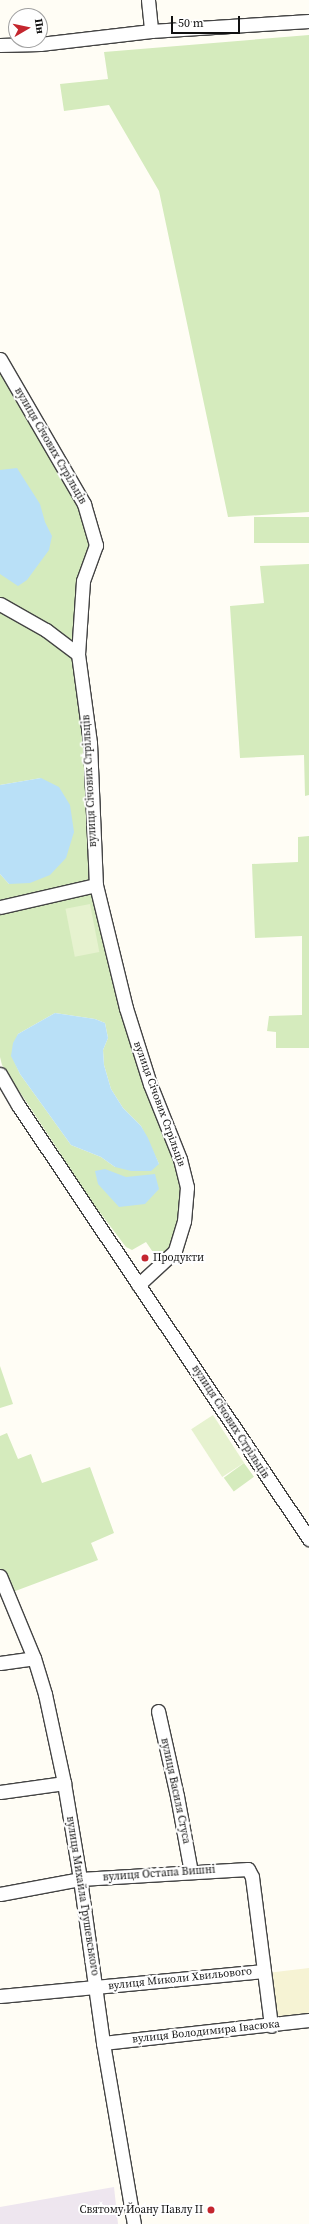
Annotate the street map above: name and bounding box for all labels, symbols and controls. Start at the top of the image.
north arrow [8,8,48,48]
scale bar [173,8,242,34]
text: 50 m [178,15,204,31]
text: Пн [31,17,48,35]
street label: вулиця Січових Стрільців [11,385,89,507]
street label: вулиця Січових Стрільців [80,715,100,847]
street label: вулиця Січових Стрільців [130,1040,188,1168]
place label: Продукти [153,1251,204,1265]
marker: Продукти [140,1253,150,1263]
street label: вулиця Січових Стрільців [188,1363,272,1481]
street label: вулиця Василя Стуса [157,1737,193,1845]
street label: вулиця Михайла Грушевського [63,1815,101,1977]
street label: вулиця Остапа Вишні [102,1863,216,1885]
street label: вулиця Миколи Хвильового [107,1965,253,1993]
street label: вулиця Володимира Івасюка [132,2018,280,2046]
place label: Святому Йоану Павлу ІІ [80,2203,203,2217]
marker: Святому Йоану Павлу ІІ [206,2205,216,2215]

